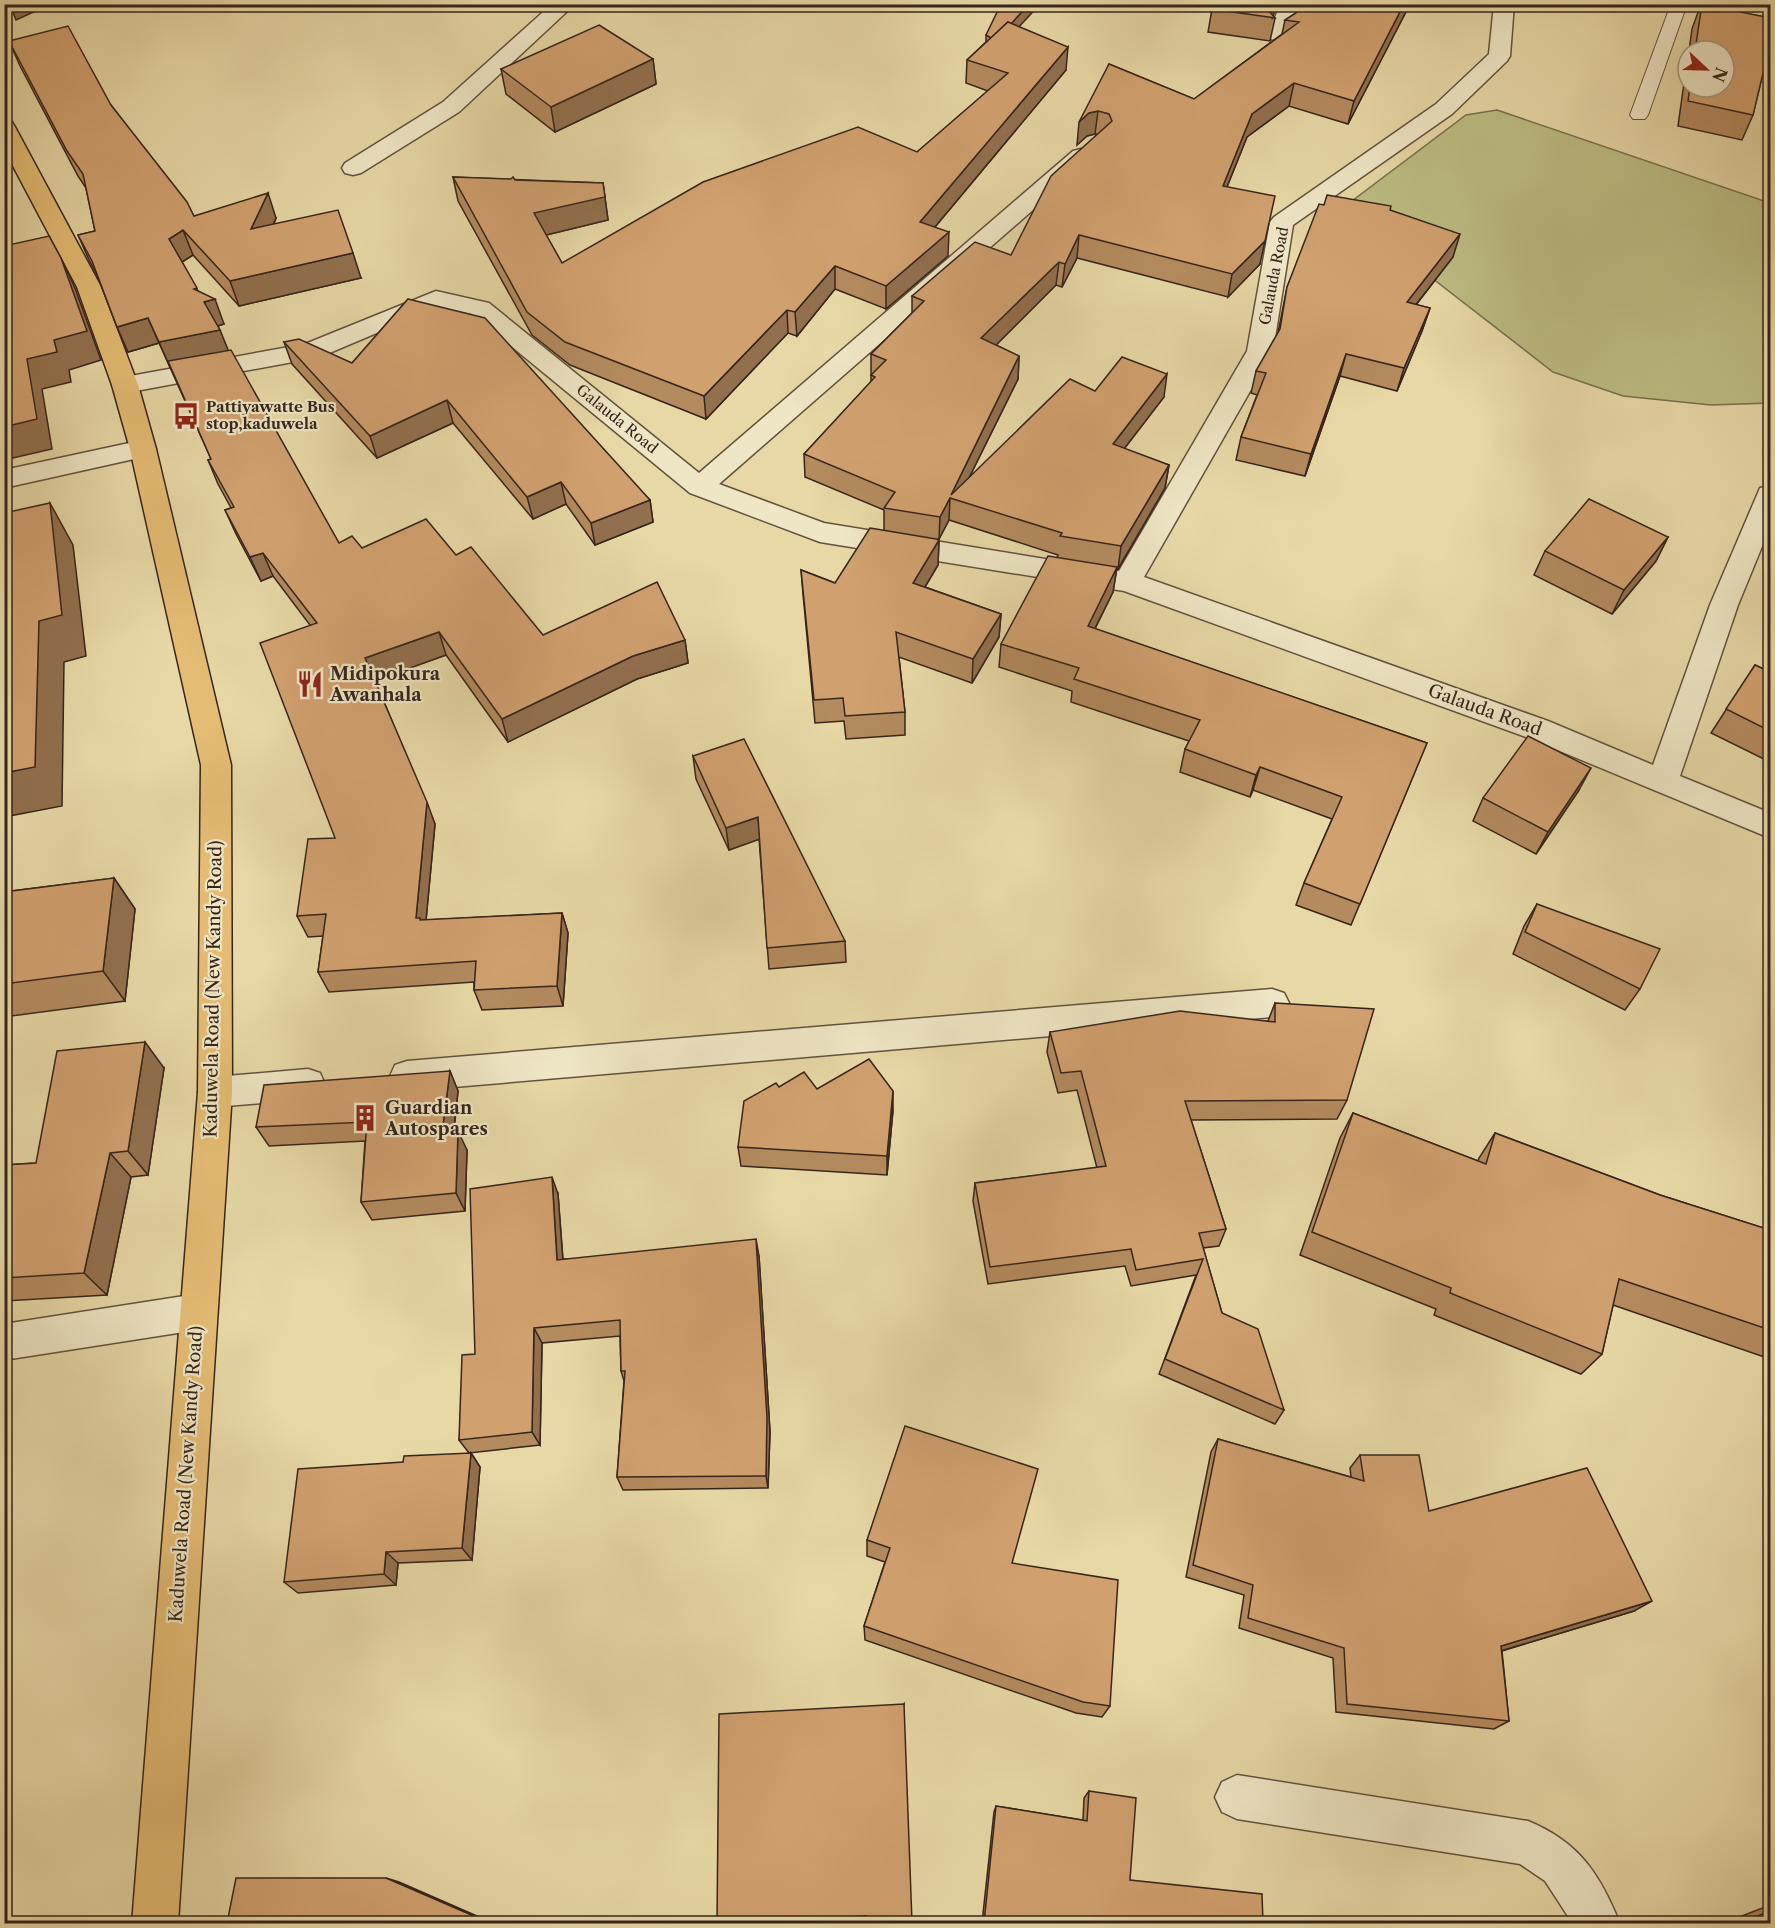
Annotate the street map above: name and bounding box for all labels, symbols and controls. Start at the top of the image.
north arrow [1676,39,1736,99]
text: N [1708,64,1732,85]
street label: Galauda Road [1255,225,1292,327]
street label: Galauda Road [573,380,662,457]
place label: Pattiyawatte Bus stop,kaduwela [206,397,335,433]
bus stop icon: Pattiyawatte Bus stop,kaduwela [171,401,201,431]
place label: Midipokura Awanhala [329,663,441,706]
restaurant icon: Midipokura Awanhala [295,669,325,699]
street label: Galauda Road [1425,679,1545,741]
street label: Kaduwela Road (New Kandy Road) [199,840,227,1138]
place label: Guardian Autospares [384,1097,488,1140]
building icon: Guardian Autospares [350,1103,380,1133]
street label: Kaduwela Road (New Kandy Road) [165,1325,207,1623]

